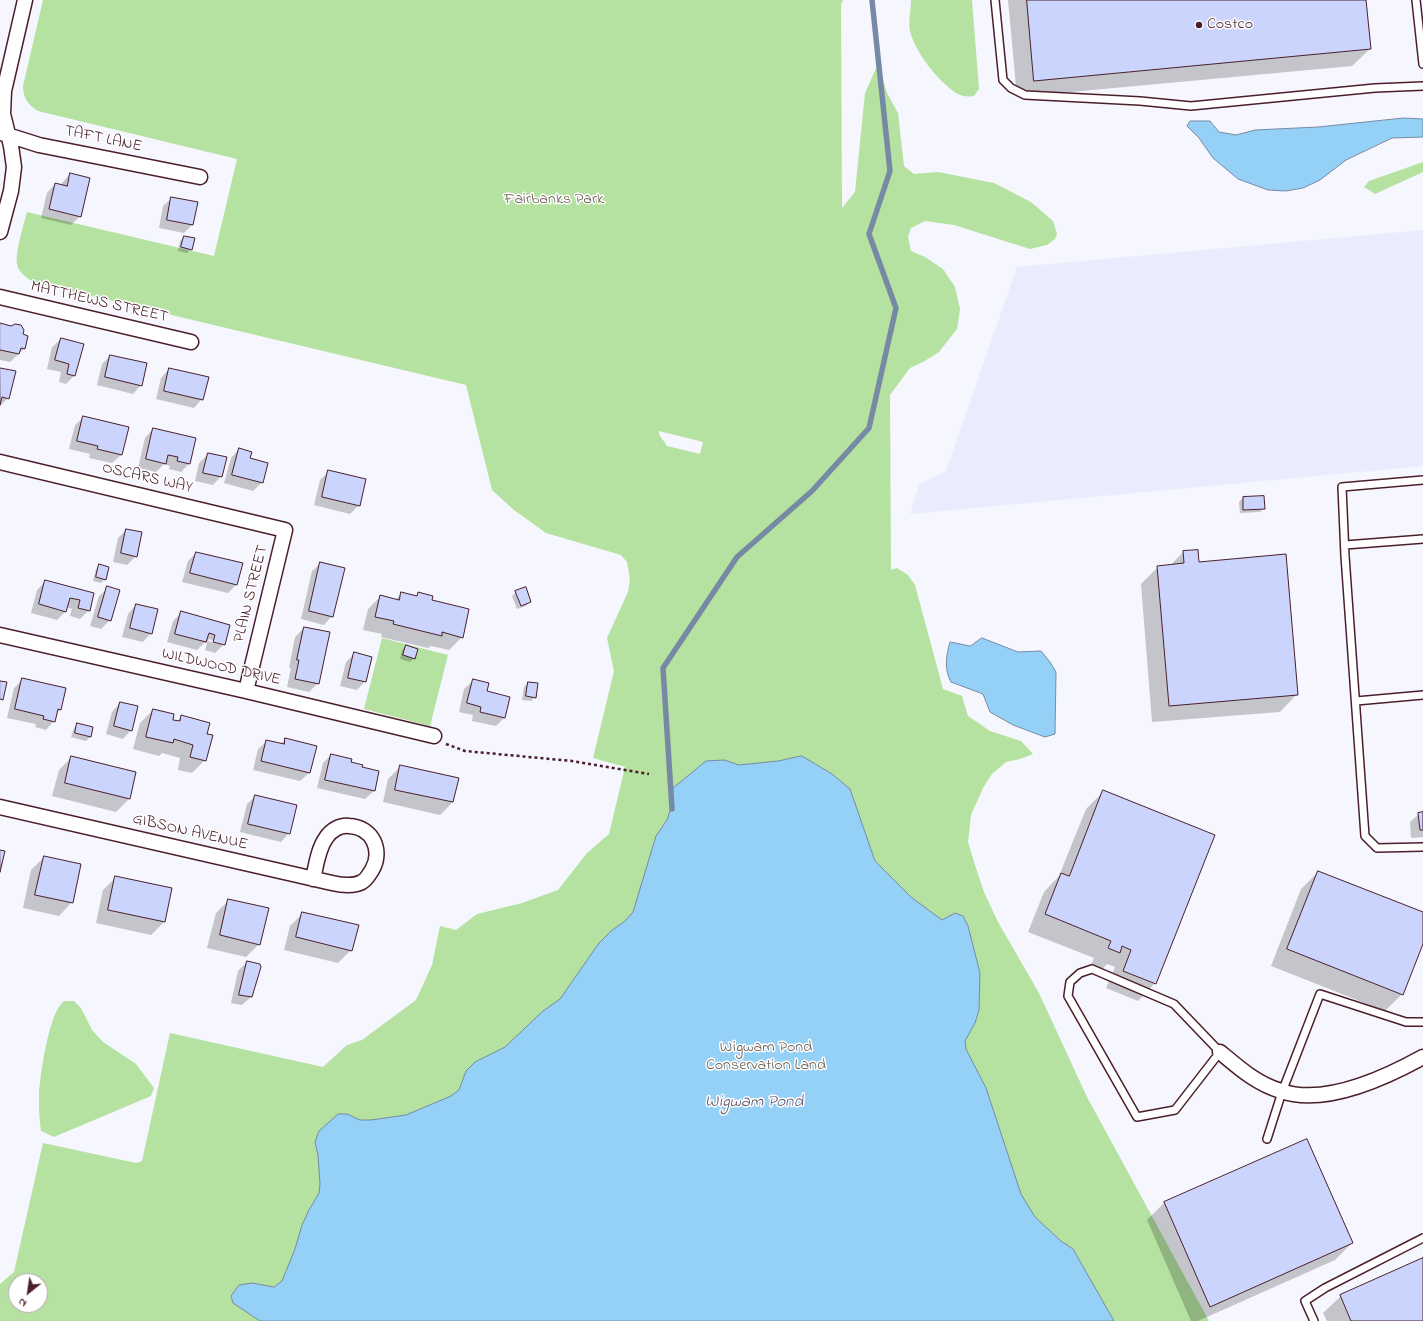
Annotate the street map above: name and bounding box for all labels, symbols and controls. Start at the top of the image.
place label: Costco [1207,15,1253,35]
marker: Costco [1194,20,1204,30]
street label: TAFT LANE [62,122,144,158]
park label: Fairbanks Park [504,190,604,210]
street label: MATTHEWS STREET [28,278,170,328]
street label: OSCARS WAY [100,459,194,499]
street label: PLAIN STREET [231,543,273,645]
street label: WILDWOOD DRIVE [160,645,282,691]
street label: GIBSON AVENUE [130,810,250,856]
park label: Wigwam Pond Conservation Land [706,1038,826,1076]
water label: Wigwam Pond [705,1093,803,1113]
north arrow [8,1273,48,1313]
text: N [15,1294,30,1311]

